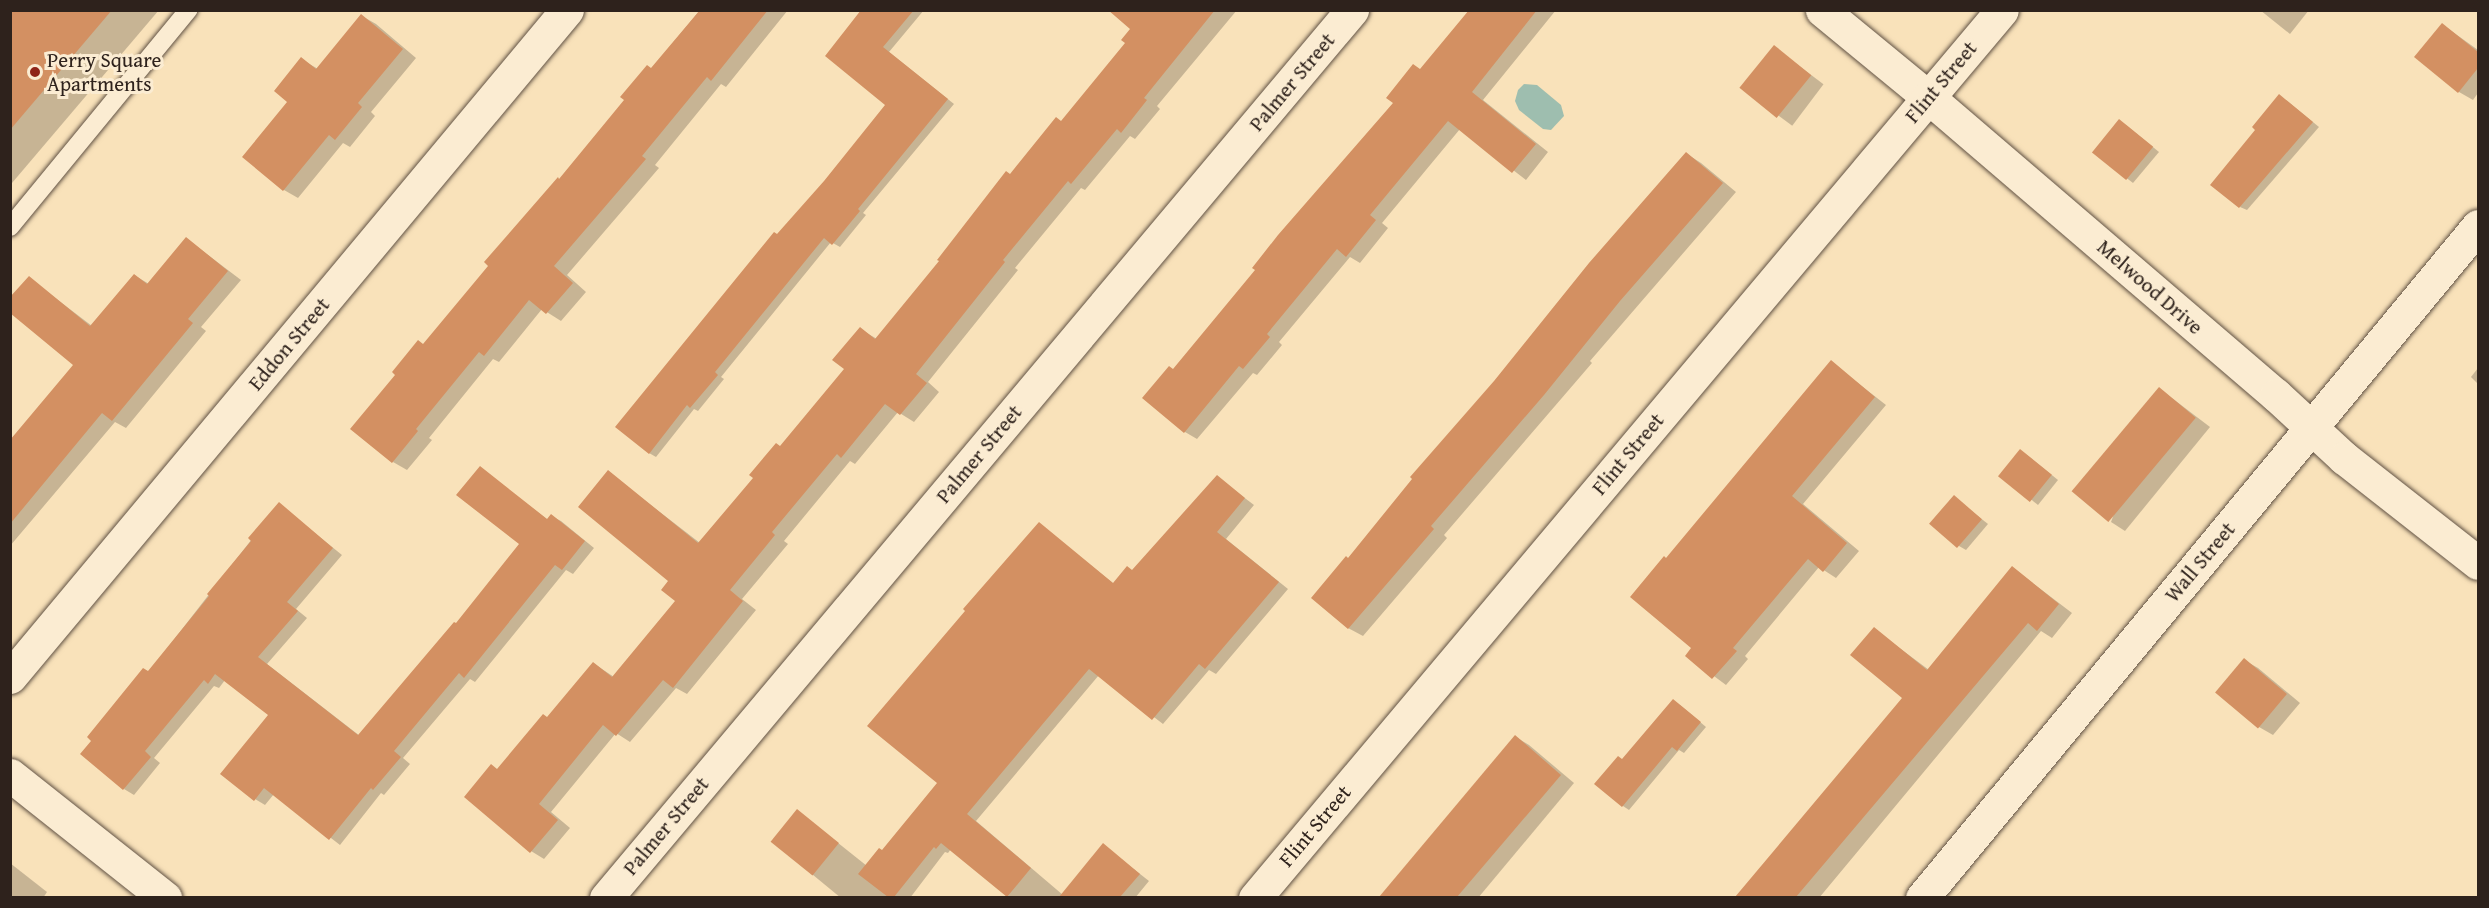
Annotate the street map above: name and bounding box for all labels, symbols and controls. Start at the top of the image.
street label: Palmer Street [1244,28,1340,136]
street label: Flint Street [1900,36,1982,128]
place label: Perry Square Apartments [47,47,161,97]
marker: Perry Square Apartments [28,65,42,79]
street label: Melwood Drive [2092,234,2208,340]
street label: Eddon Street [243,293,335,395]
street label: Palmer Street [931,400,1027,508]
street label: Flint Street [1587,408,1669,500]
street label: Wall Street [2159,517,2241,607]
street label: Palmer Street [618,772,714,880]
street label: Flint Street [1274,780,1356,872]

